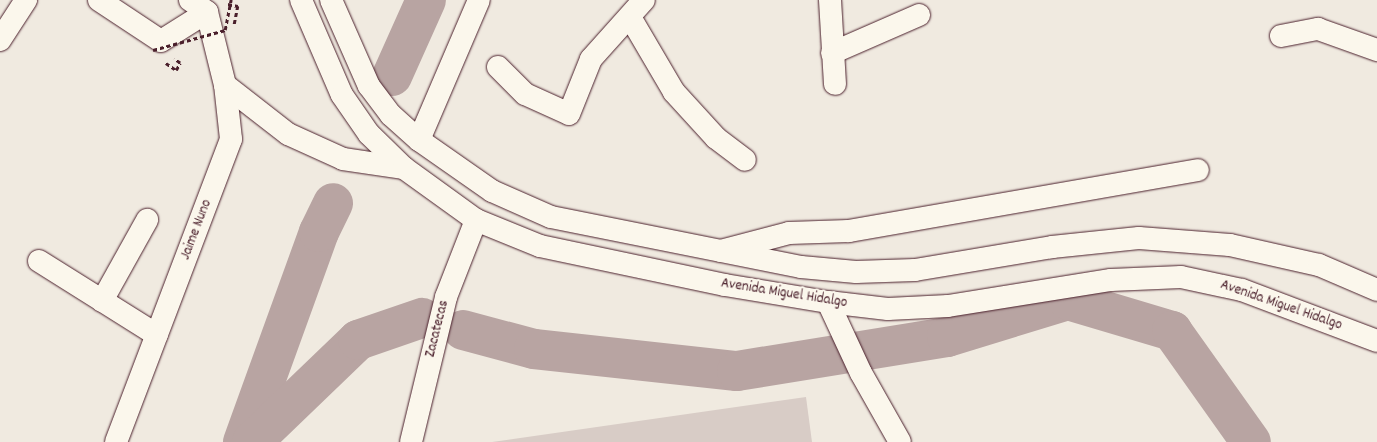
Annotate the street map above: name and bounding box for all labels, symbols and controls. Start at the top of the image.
street label: Jaime Nuno [177,197,217,263]
street label: Avenida Miguel Hidalgo [720,275,848,313]
street label: Avenida Miguel Hidalgo [1218,277,1344,335]
street label: Zacatecas [422,299,454,359]

